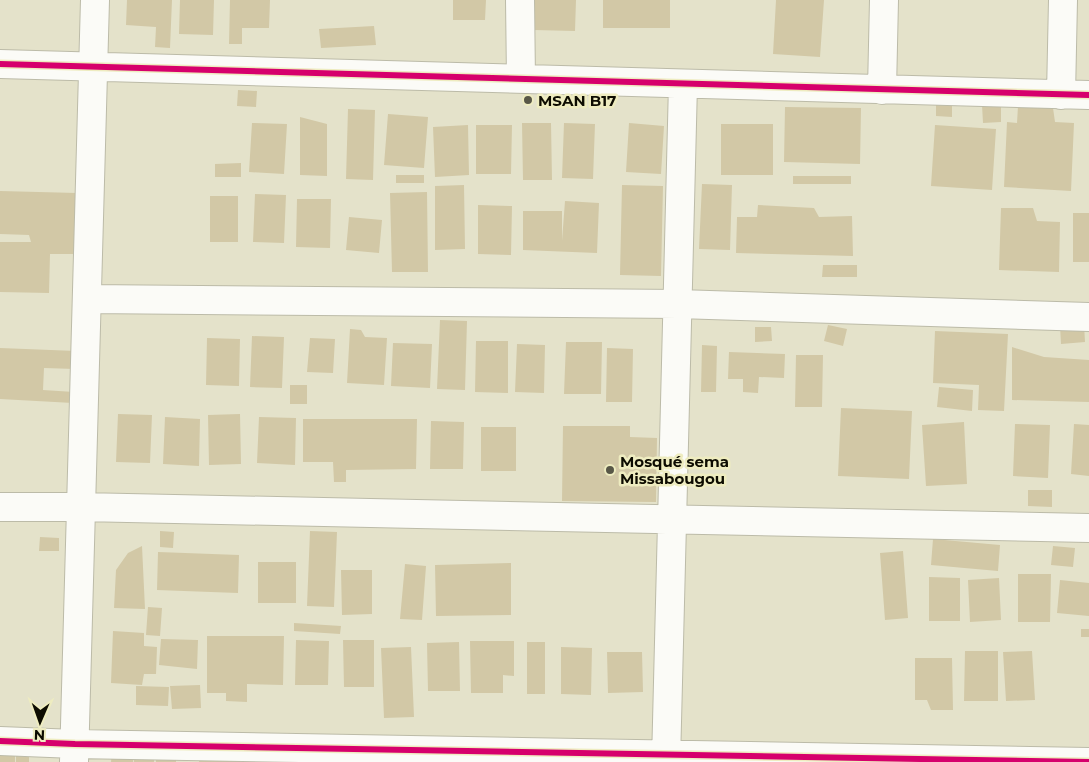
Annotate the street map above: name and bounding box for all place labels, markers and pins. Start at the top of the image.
place label: MSAN B17 [538,91,616,110]
marker: MSAN B17 [522,94,534,106]
place label: Mosqué sema Missabougou [620,452,729,488]
marker: Mosqué sema Missabougou [604,464,616,476]

